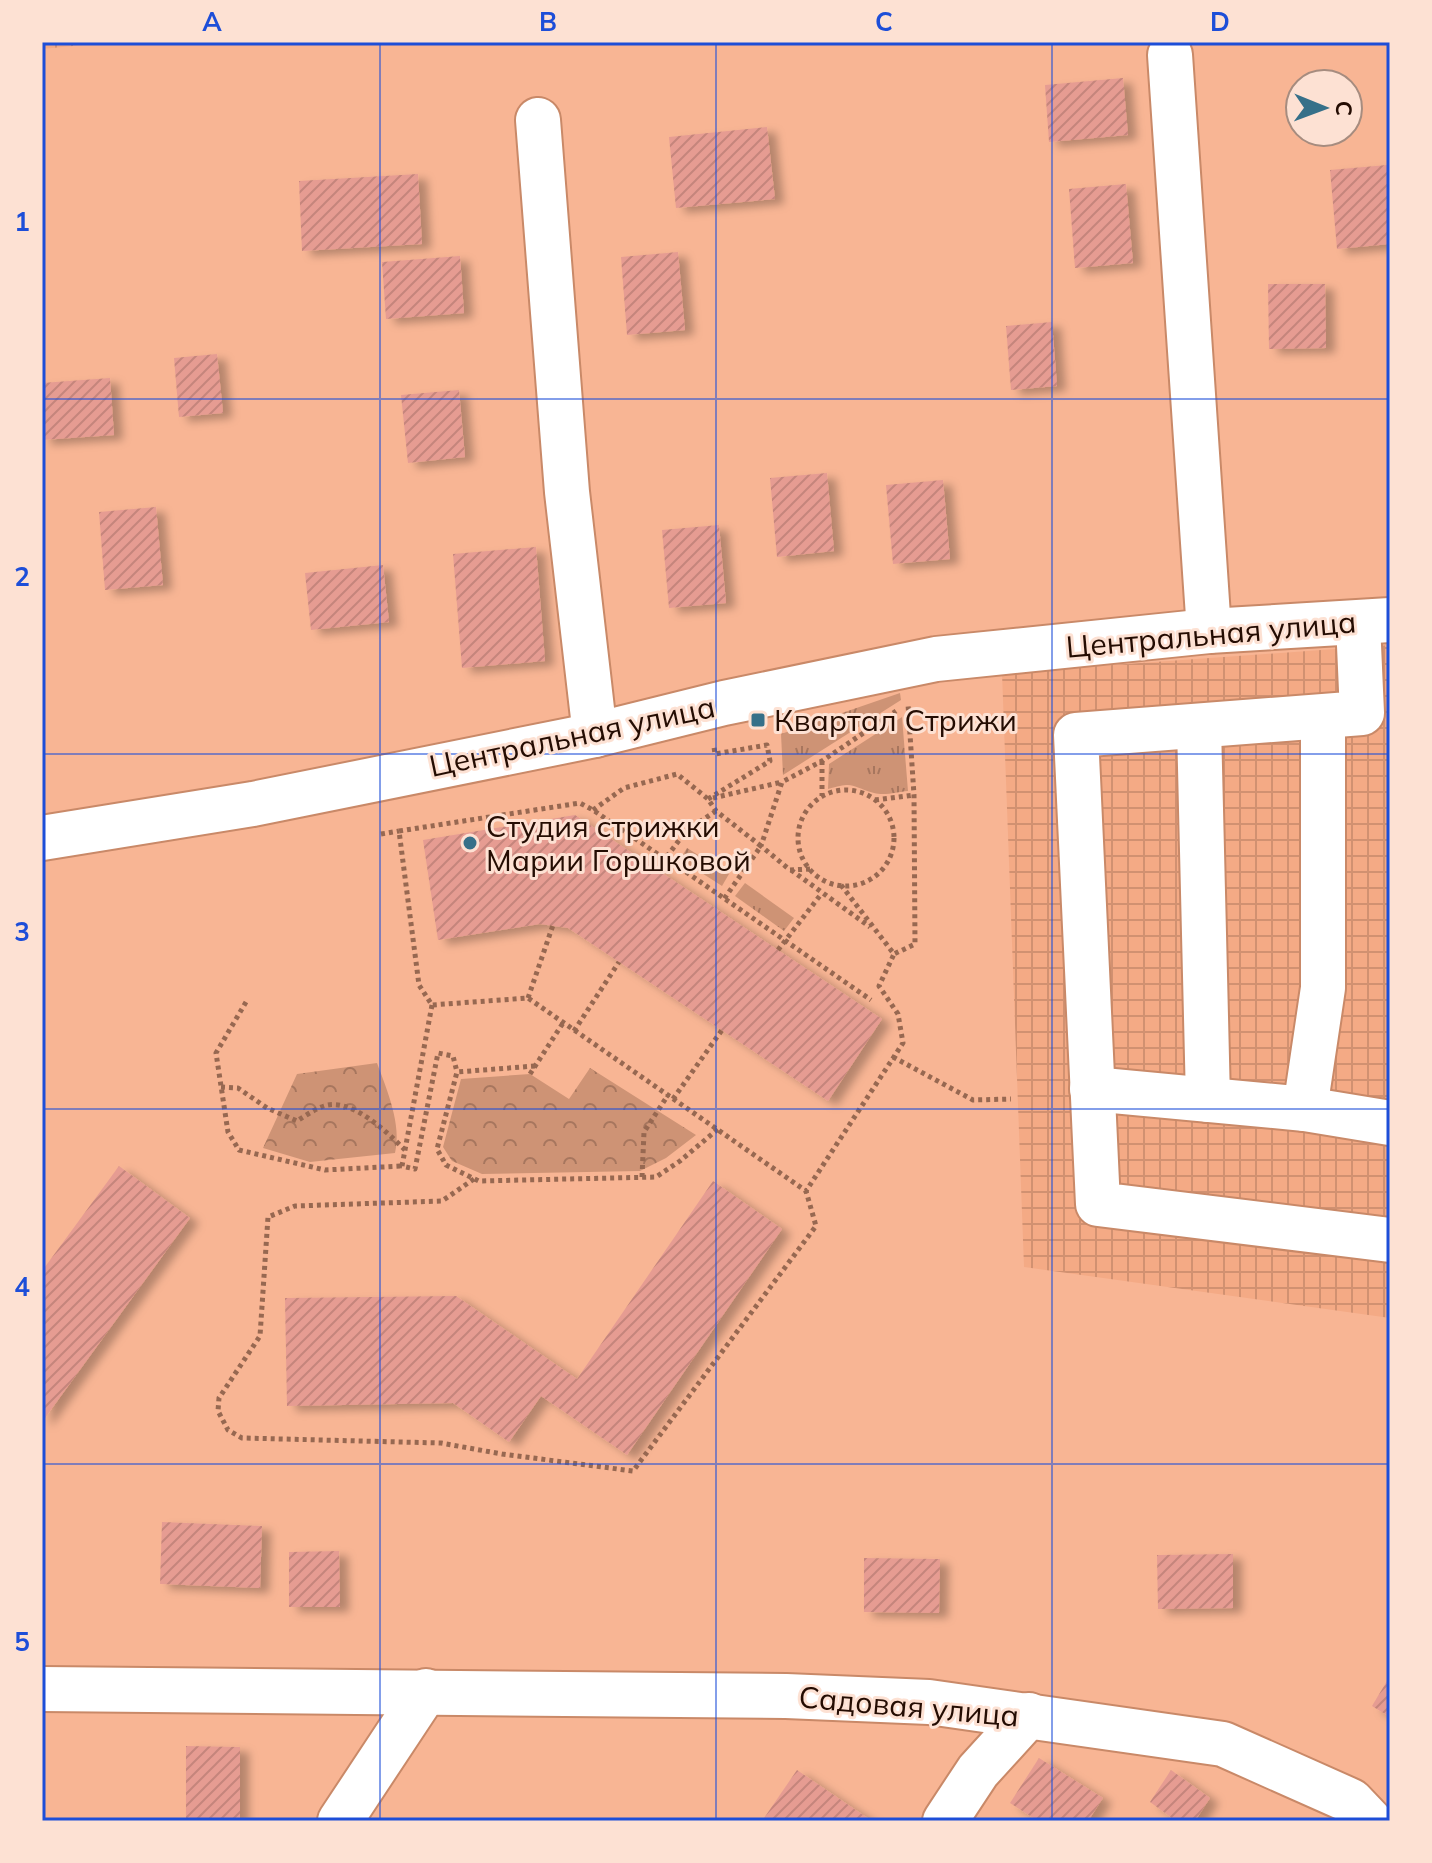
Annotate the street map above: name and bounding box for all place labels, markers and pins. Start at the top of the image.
place label: Квартал Стрижи [774,701,1017,739]
marker: Квартал Стрижи [749,711,767,729]
place label: Студия стрижки Марии Горшковой [486,807,751,879]
marker: Студия стрижки Марии Горшковой [461,834,479,852]

